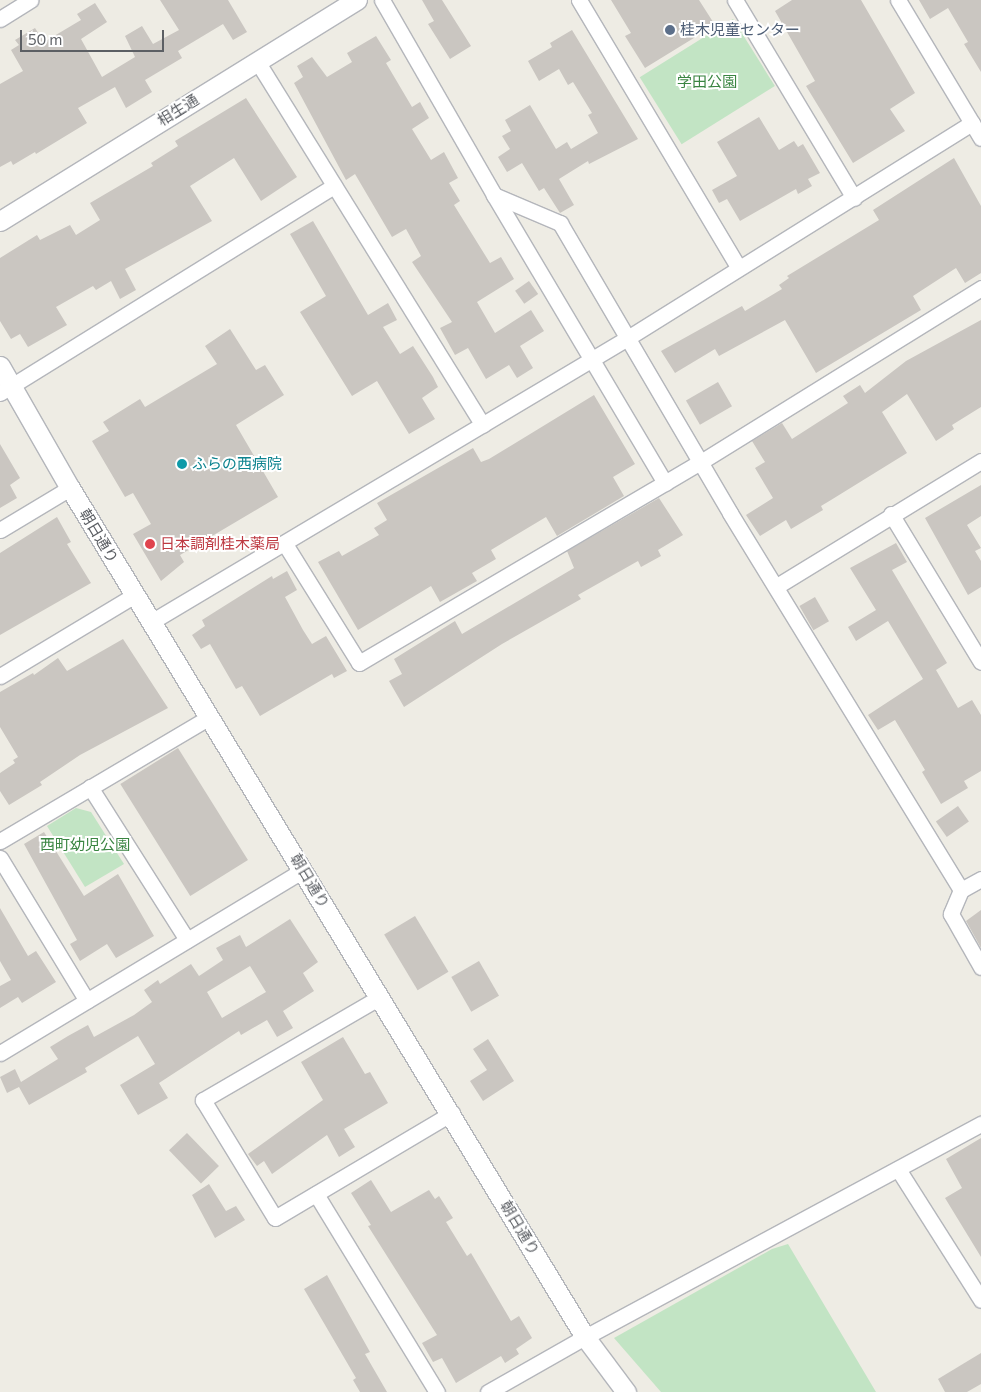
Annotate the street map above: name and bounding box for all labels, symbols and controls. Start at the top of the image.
scale bar [22,20,166,52]
place label: 桂木児童センター [680,21,800,39]
marker: 桂木児童センター [664,24,676,36]
text: 50 m [28,30,62,48]
park label: 学田公園 [677,73,737,91]
street label: 相生通 [154,90,202,130]
place label: ふらの西病院 [192,455,282,473]
marker: ふらの西病院 [176,458,188,470]
street label: 朝日通り [76,506,122,566]
place label: 日本調剤桂木薬局 [160,535,280,553]
marker: 日本調剤桂木薬局 [144,538,156,550]
park label: 西町幼児公園 [40,836,130,854]
street label: 朝日通り [287,851,333,911]
street label: 朝日通り [497,1198,543,1258]

